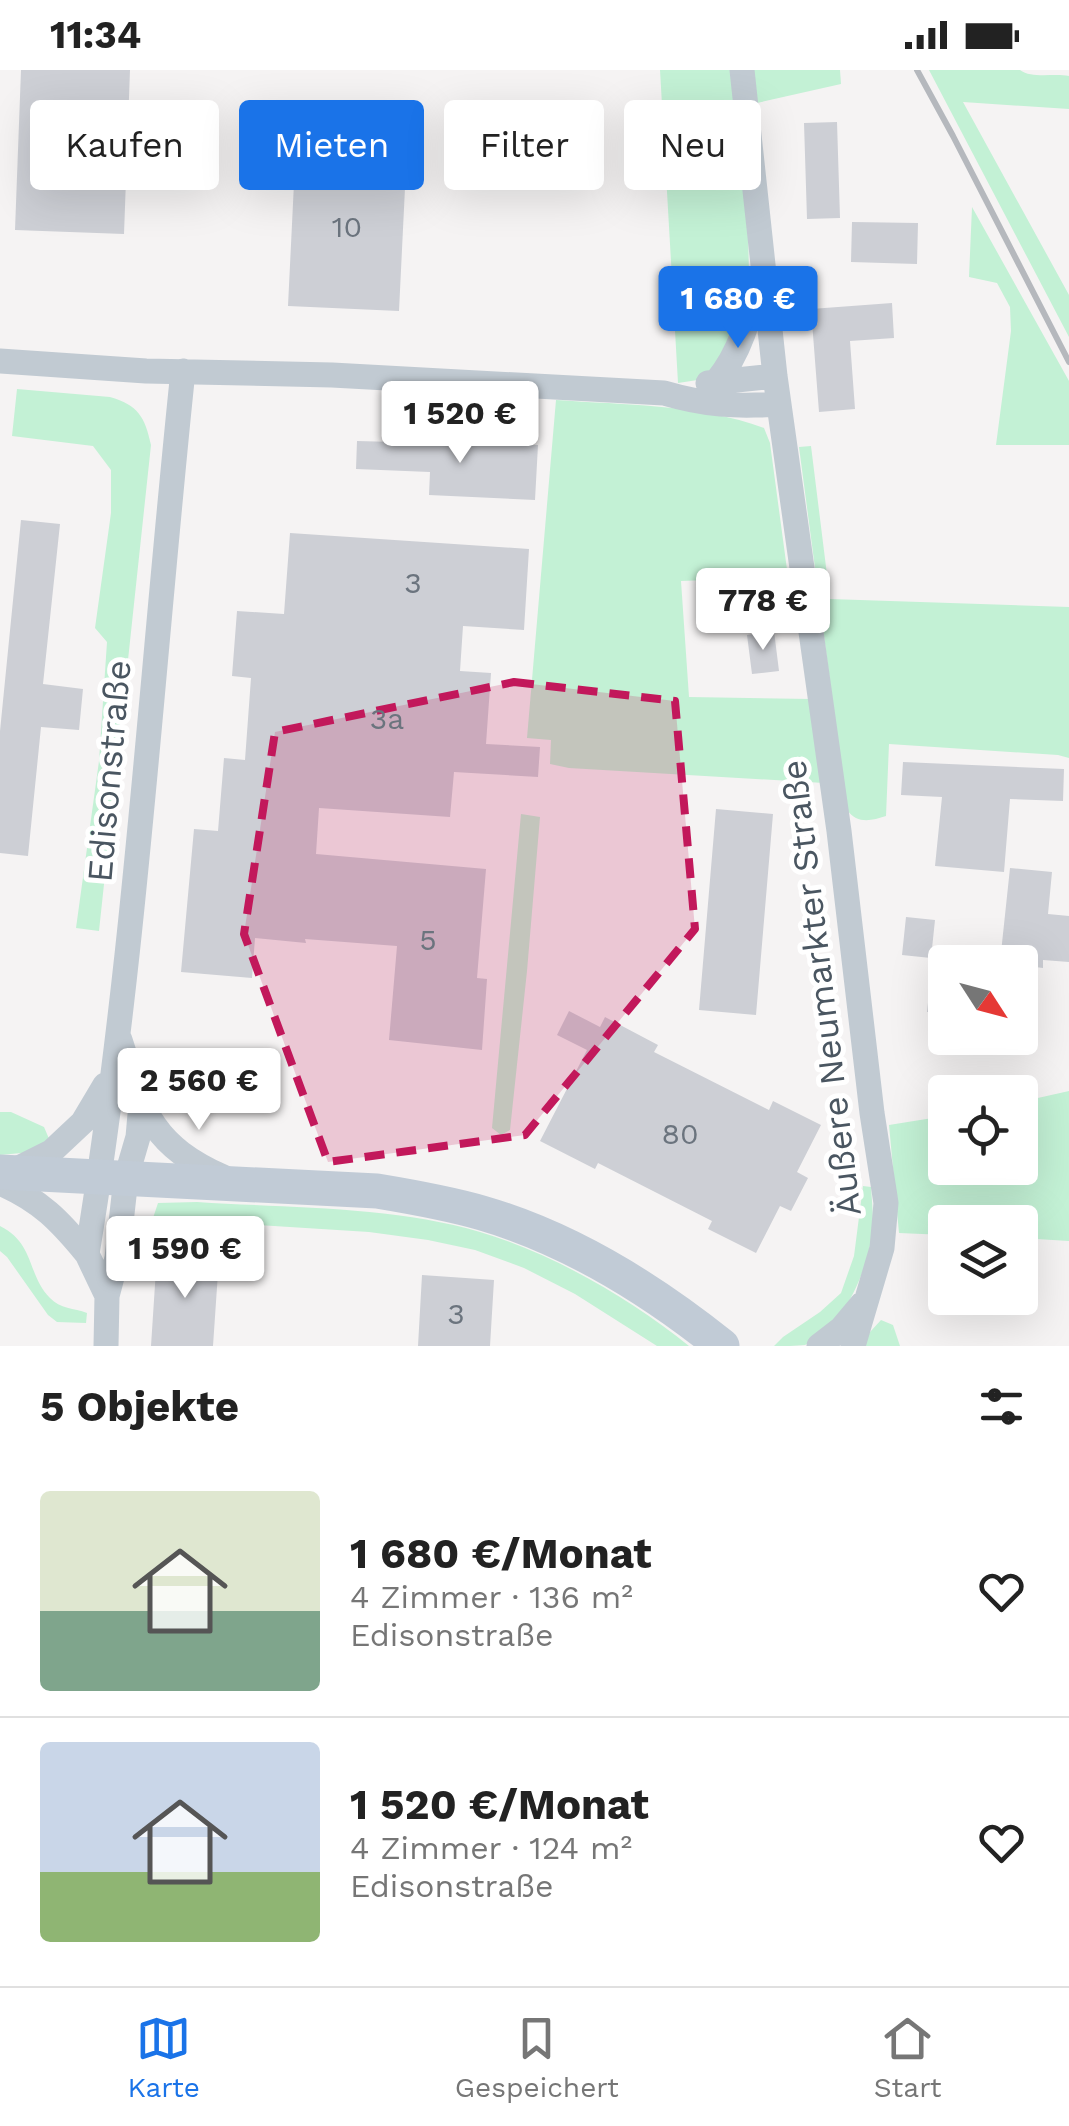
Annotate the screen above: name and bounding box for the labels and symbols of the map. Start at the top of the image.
house number: 10 [332,209,362,244]
pin: 1 680 € [646,266,830,351]
pin: 1 520 € [368,381,552,466]
house number: 3 [404,565,422,600]
pin: 778 € [693,568,833,653]
street label: Edisonstraße [78,658,140,884]
house number: 3a [370,701,404,736]
street label: Äußere Neumarkter Straße [772,758,870,1218]
house number: 5 [419,922,437,957]
north arrow [928,945,1038,1055]
pin: 2 560 € [107,1048,291,1133]
house number: 80 [661,1116,699,1151]
pin: 1 590 € [93,1216,277,1301]
house number: 3 [447,1296,465,1331]

